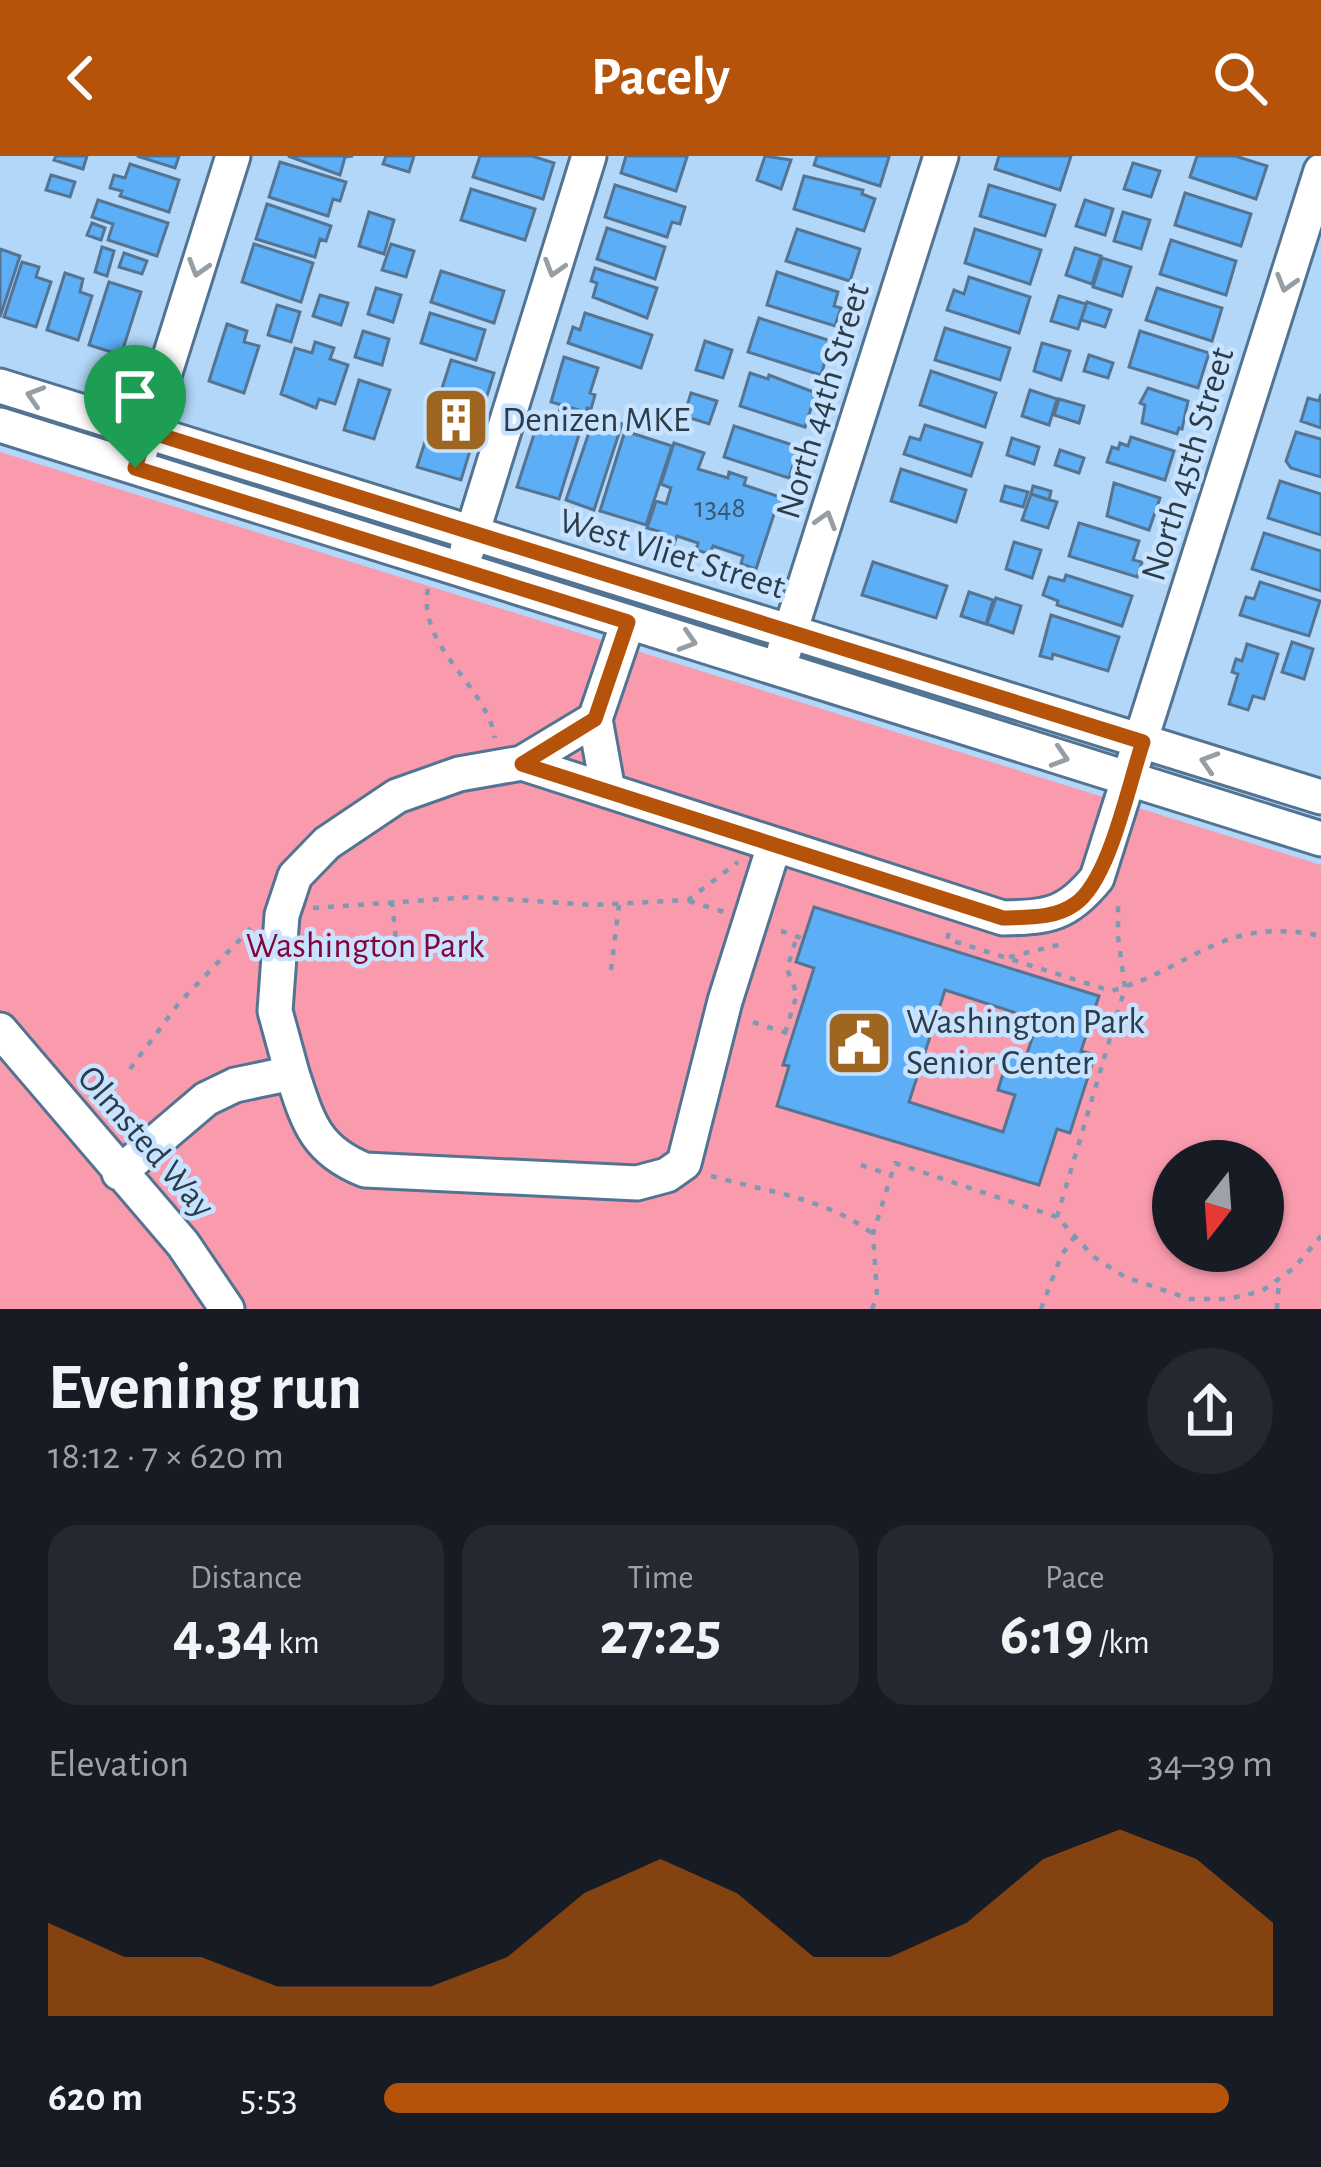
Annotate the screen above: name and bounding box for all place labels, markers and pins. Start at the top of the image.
pin [84,345,186,468]
building icon: Denizen MKE [421,385,491,455]
place label: Denizen MKE [502,402,690,438]
place label: Washington Park Senior Center [906,1004,1145,1081]
public building icon: Washington Park Senior Center [824,1008,894,1078]

